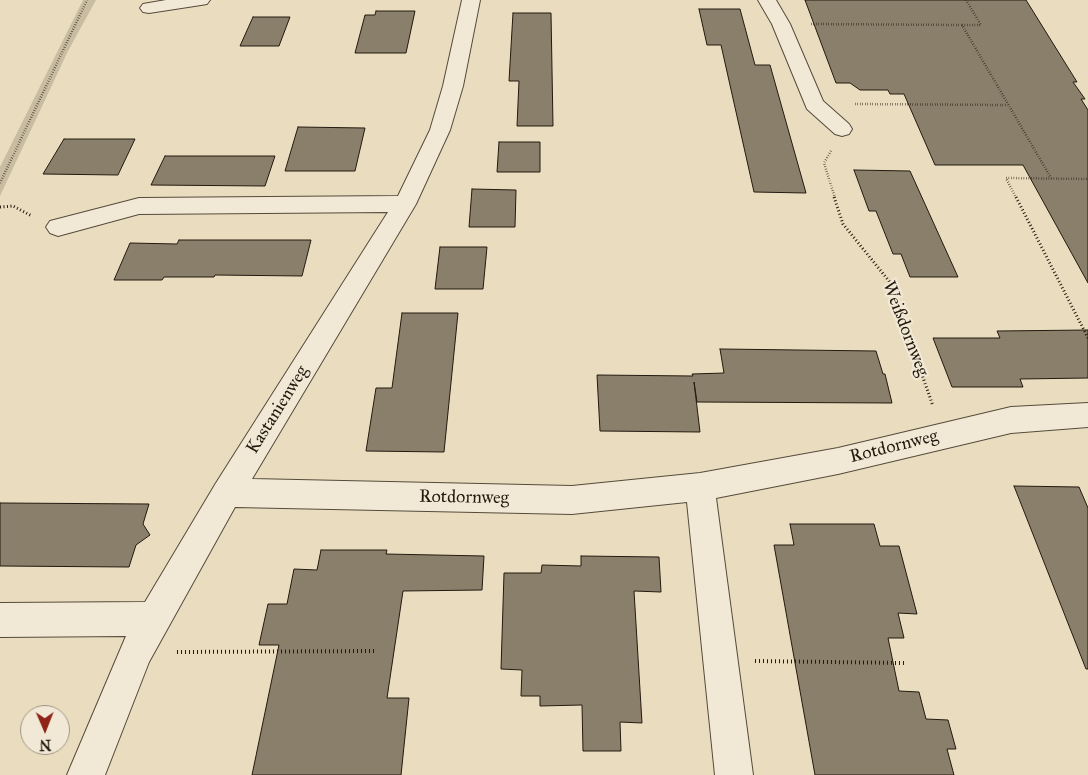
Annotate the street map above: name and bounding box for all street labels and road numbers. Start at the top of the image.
street label: Weißdornweg [877,278,933,380]
street label: Kastanienweg [242,362,314,458]
street label: Rotdornweg [848,426,940,468]
street label: Rotdornweg [419,486,509,510]

